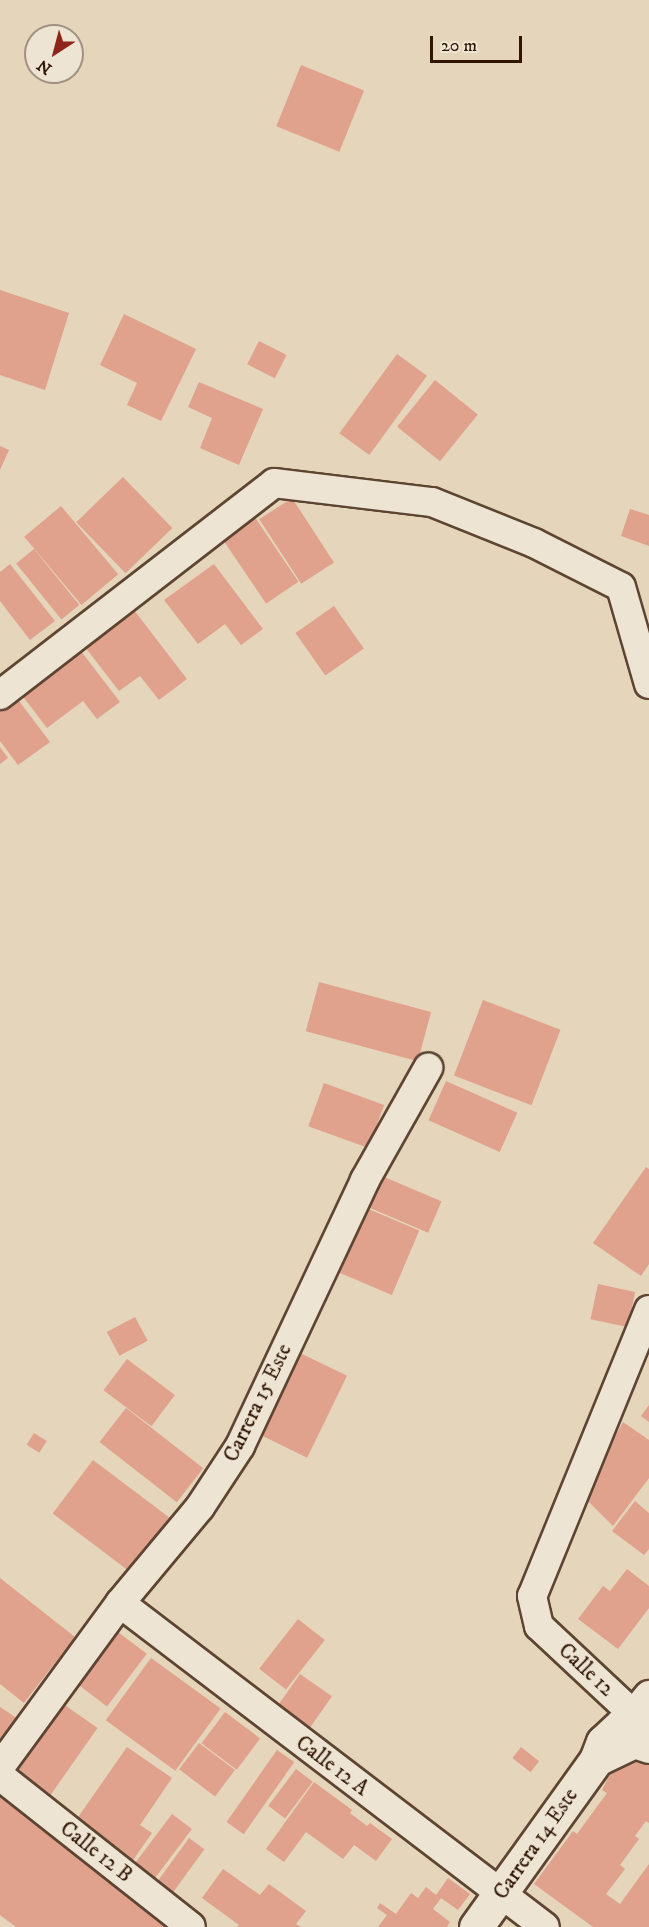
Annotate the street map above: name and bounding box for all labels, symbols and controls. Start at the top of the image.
north arrow [24,24,84,84]
scale bar [433,24,524,62]
text: 20 m [441,35,477,57]
text: N [33,55,56,79]
street label: Carrera 15 Este [219,1340,297,1466]
street label: Calle 12 [553,1638,619,1702]
street label: Calle 12 A [291,1731,373,1801]
street label: Carrera 14 Este [488,1784,584,1904]
street label: Calle 12 B [55,1816,137,1888]

